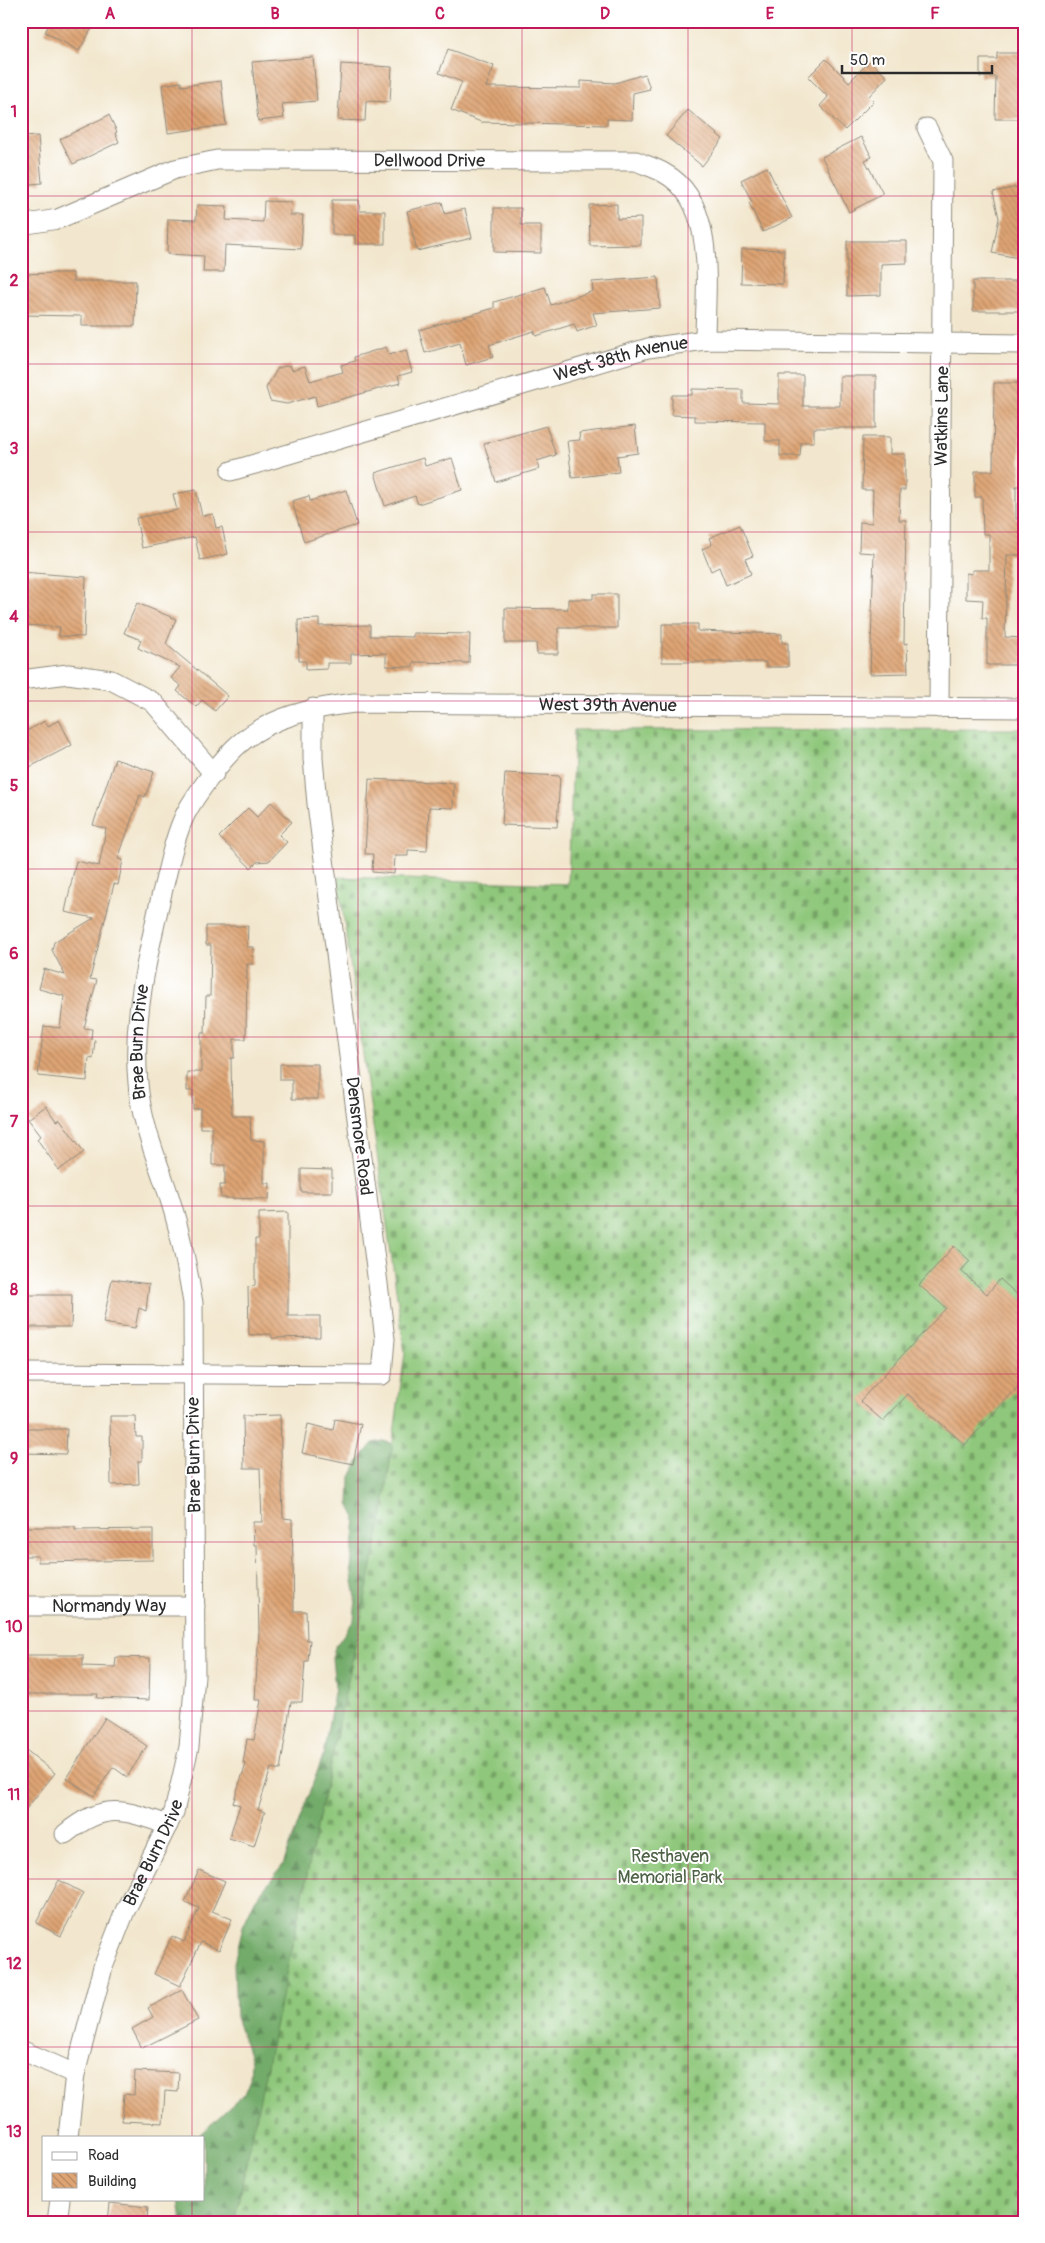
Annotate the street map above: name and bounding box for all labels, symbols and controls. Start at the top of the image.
text: A [105,4,116,24]
text: B [270,4,280,24]
text: C [435,4,445,24]
text: D [600,4,610,24]
text: E [766,4,775,24]
text: F [930,4,940,24]
scale bar [842,42,992,74]
text: 50 m [850,51,885,70]
text: 1 [11,102,17,122]
street label: Dellwood Drive [374,149,485,172]
text: 2 [10,271,19,291]
street label: West 38th Avenue [551,331,689,387]
street label: Watkins Lane [930,366,954,466]
text: 3 [10,439,19,459]
text: 4 [9,607,19,627]
street label: West 39th Avenue [539,693,677,717]
text: 5 [10,776,19,796]
text: 6 [9,944,19,964]
street label: Brae Burn Drive [125,982,154,1101]
street label: Densmore Road [340,1075,378,1197]
text: 7 [10,1112,19,1132]
text: 8 [10,1280,18,1300]
street label: Brae Burn Drive [181,1397,207,1513]
text: 9 [10,1449,18,1469]
street label: Normandy Way [52,1595,166,1618]
text: 10 [5,1617,23,1637]
text: 11 [8,1785,20,1805]
street label: Brae Burn Drive [118,1797,188,1910]
park label: Resthaven Memorial Park [617,1845,723,1889]
text: 12 [6,1954,22,1974]
text: 13 [6,2122,22,2142]
legend [42,2136,205,2200]
text: Road [88,2146,119,2165]
text: Building [88,2172,136,2191]

